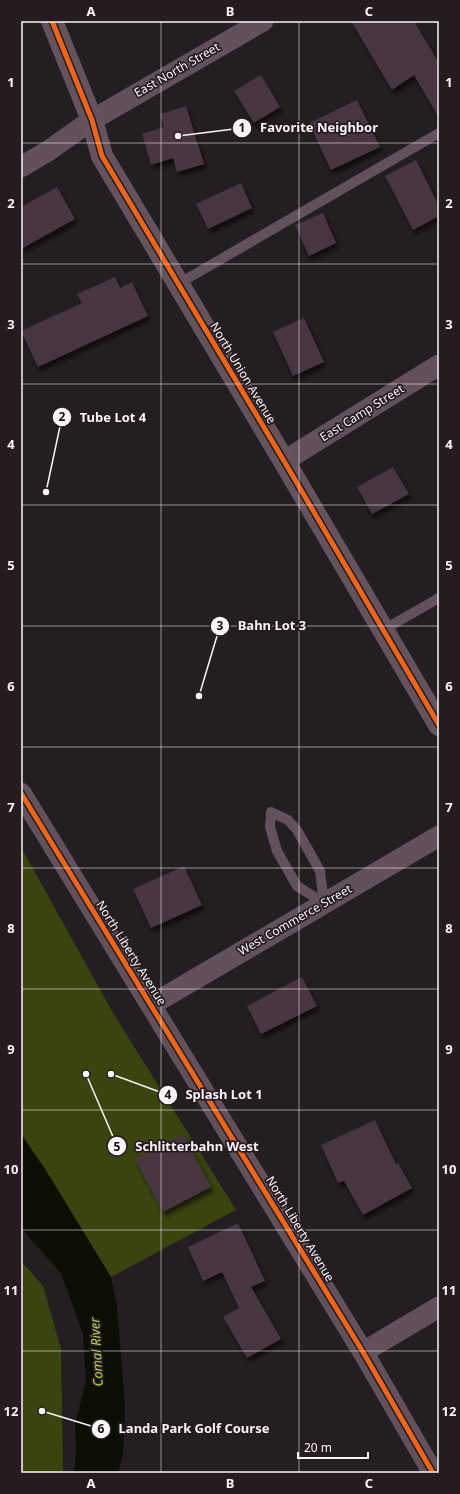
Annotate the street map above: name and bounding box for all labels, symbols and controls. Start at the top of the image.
text: A [87,2,96,20]
text: B [226,2,234,20]
text: C [365,2,373,20]
street label: East North Street [131,38,223,101]
text: 1 [7,73,15,91]
text: 1 [445,73,453,91]
callout: Favorite Neighbor [232,115,386,140]
text: Favorite Neighbor [260,118,378,136]
text: 1 [239,119,245,136]
text: 2 [7,194,15,212]
text: 2 [445,194,453,212]
text: 3 [7,315,15,333]
text: 3 [445,315,453,333]
street label: North Union Avenue [206,319,281,427]
street label: East Camp Street [316,380,408,445]
callout: Tube Lot 4 [52,405,154,430]
text: 2 [59,408,66,425]
text: Tube Lot 4 [80,408,147,426]
text: 4 [7,435,15,453]
text: 4 [445,435,453,453]
text: 5 [7,556,15,574]
text: 5 [445,556,453,574]
callout: Bahn Lot 3 [210,613,314,638]
text: Bahn Lot 3 [238,616,306,634]
text: 3 [217,617,224,634]
text: 6 [7,677,15,695]
text: 6 [445,677,453,695]
text: 7 [7,798,15,816]
text: 7 [445,798,453,816]
street label: West Commerce Street [235,880,355,959]
street label: North Liberty Avenue [92,897,171,1008]
text: 8 [7,919,15,937]
text: 8 [445,919,453,937]
text: 9 [7,1040,15,1058]
text: 9 [445,1040,453,1058]
callout: Splash Lot 1 [158,1082,271,1107]
text: Splash Lot 1 [185,1085,263,1103]
text: 4 [165,1086,172,1103]
callout: Schlitterbahn West [107,1134,267,1159]
text: Schlitterbahn West [135,1137,259,1155]
text: 5 [114,1138,121,1155]
text: 10 [4,1160,18,1178]
text: 10 [442,1160,456,1178]
street label: North Liberty Avenue [262,1173,339,1285]
text: 11 [4,1281,18,1299]
text: 11 [442,1281,456,1299]
water label: Comal River [85,1316,107,1387]
text: 12 [4,1402,18,1420]
text: 12 [442,1402,456,1420]
callout: Landa Park Golf Course [91,1416,278,1441]
text: Landa Park Golf Course [119,1419,270,1437]
text: 6 [98,1420,105,1437]
scale bar [298,1434,368,1460]
text: 20 m [304,1439,332,1456]
text: A [87,1474,96,1492]
text: B [226,1474,234,1492]
text: C [365,1474,373,1492]

